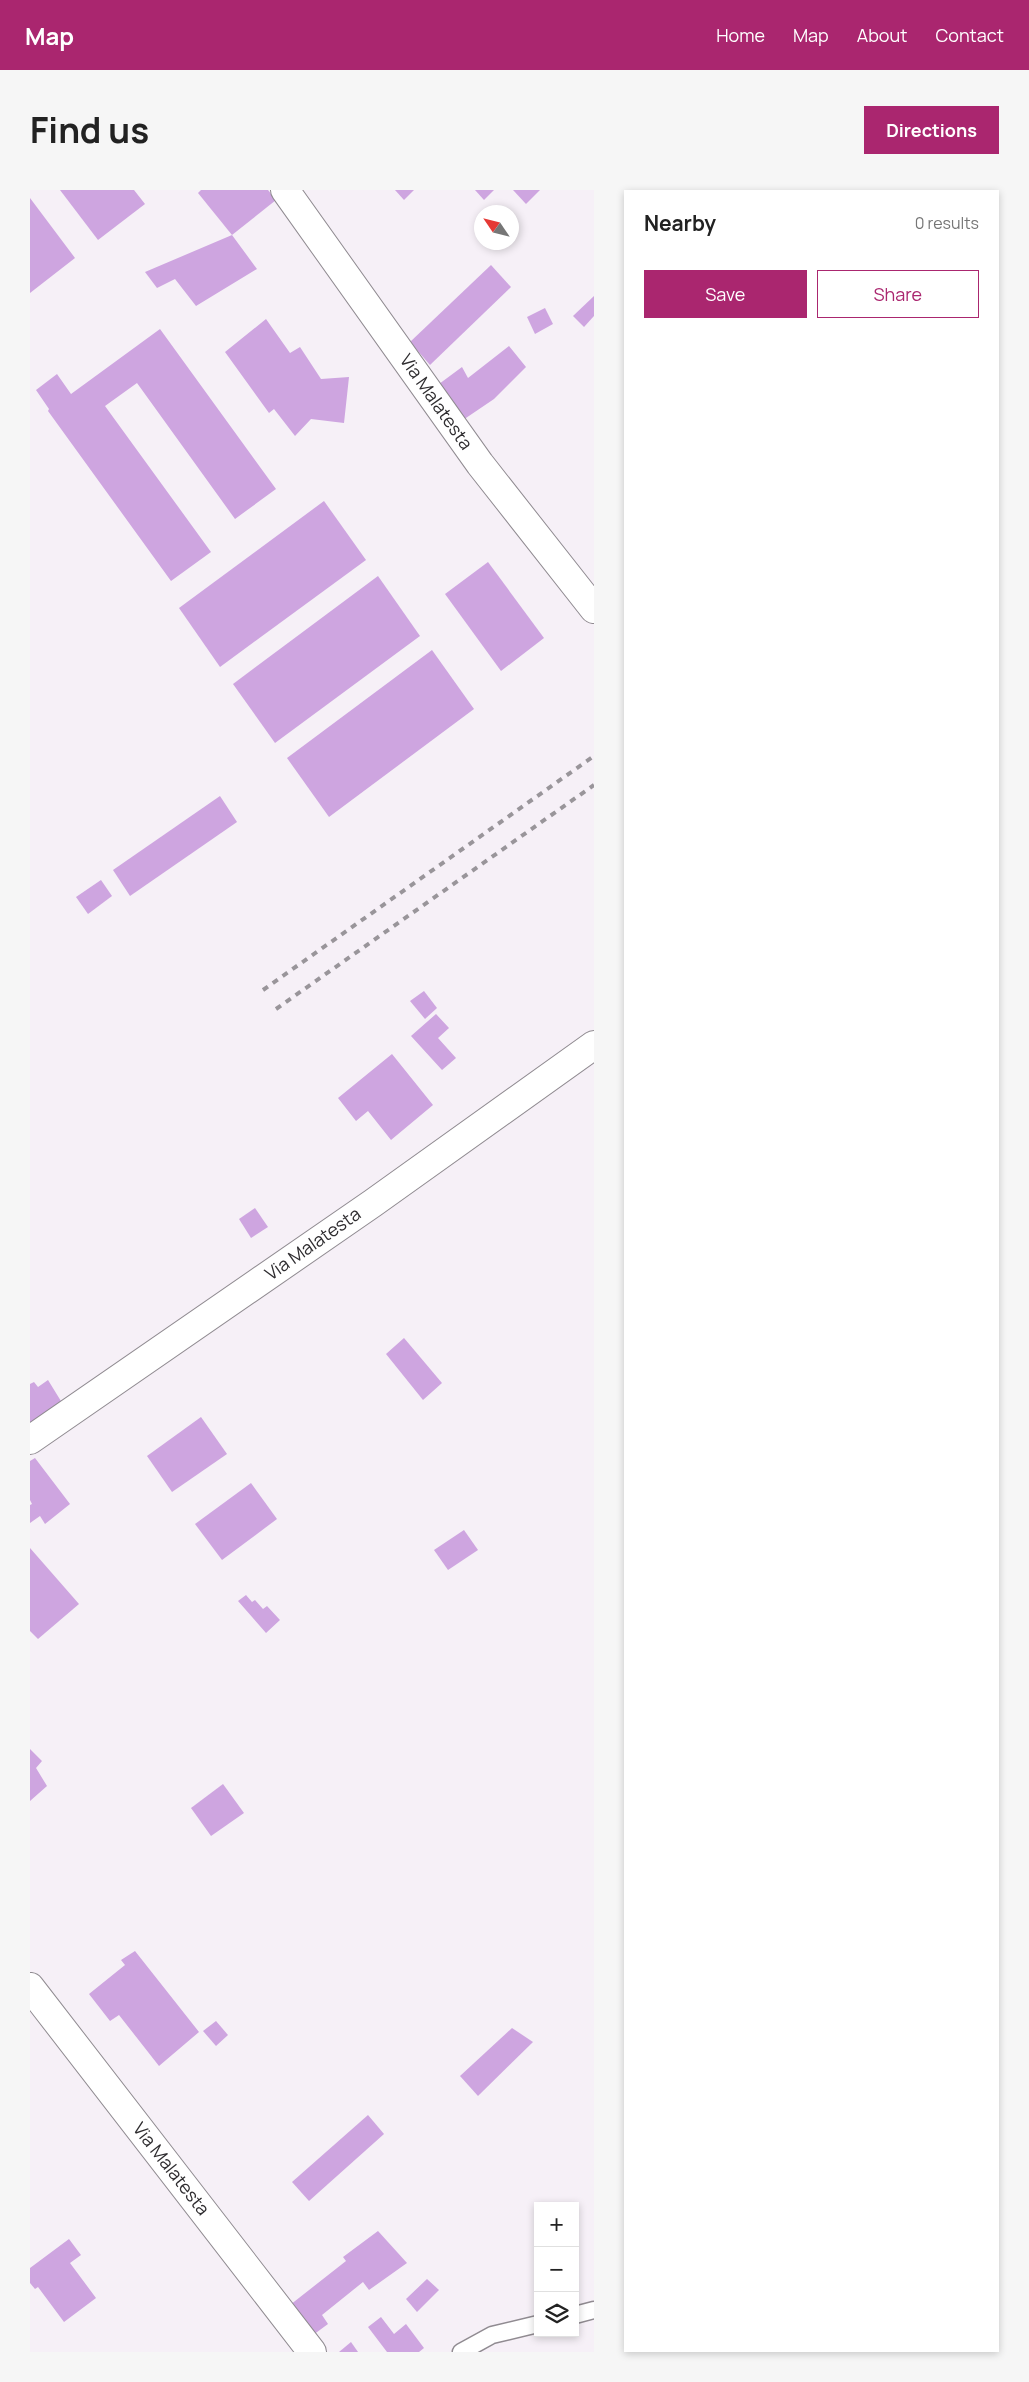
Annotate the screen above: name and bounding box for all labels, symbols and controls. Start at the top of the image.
text: Map [25,19,74,52]
text: Home [716,23,765,47]
text: Map [793,23,829,47]
text: About [857,23,907,47]
text: Contact [935,23,1004,47]
text: Find us [30,106,149,154]
button: Directions [864,106,999,154]
north arrow [474,205,519,250]
text: Nearby [644,209,716,237]
text: 0 results [915,212,979,234]
button: Save [644,270,807,318]
button: Share [817,270,979,318]
street label: Via Malatesta [395,349,479,454]
street label: Via Malatesta [260,1201,365,1285]
street label: Via Malatesta [128,2117,216,2220]
map controls [534,2202,579,2337]
button: + [534,2202,579,2247]
button: − [534,2247,579,2292]
button: layers [534,2292,579,2337]

